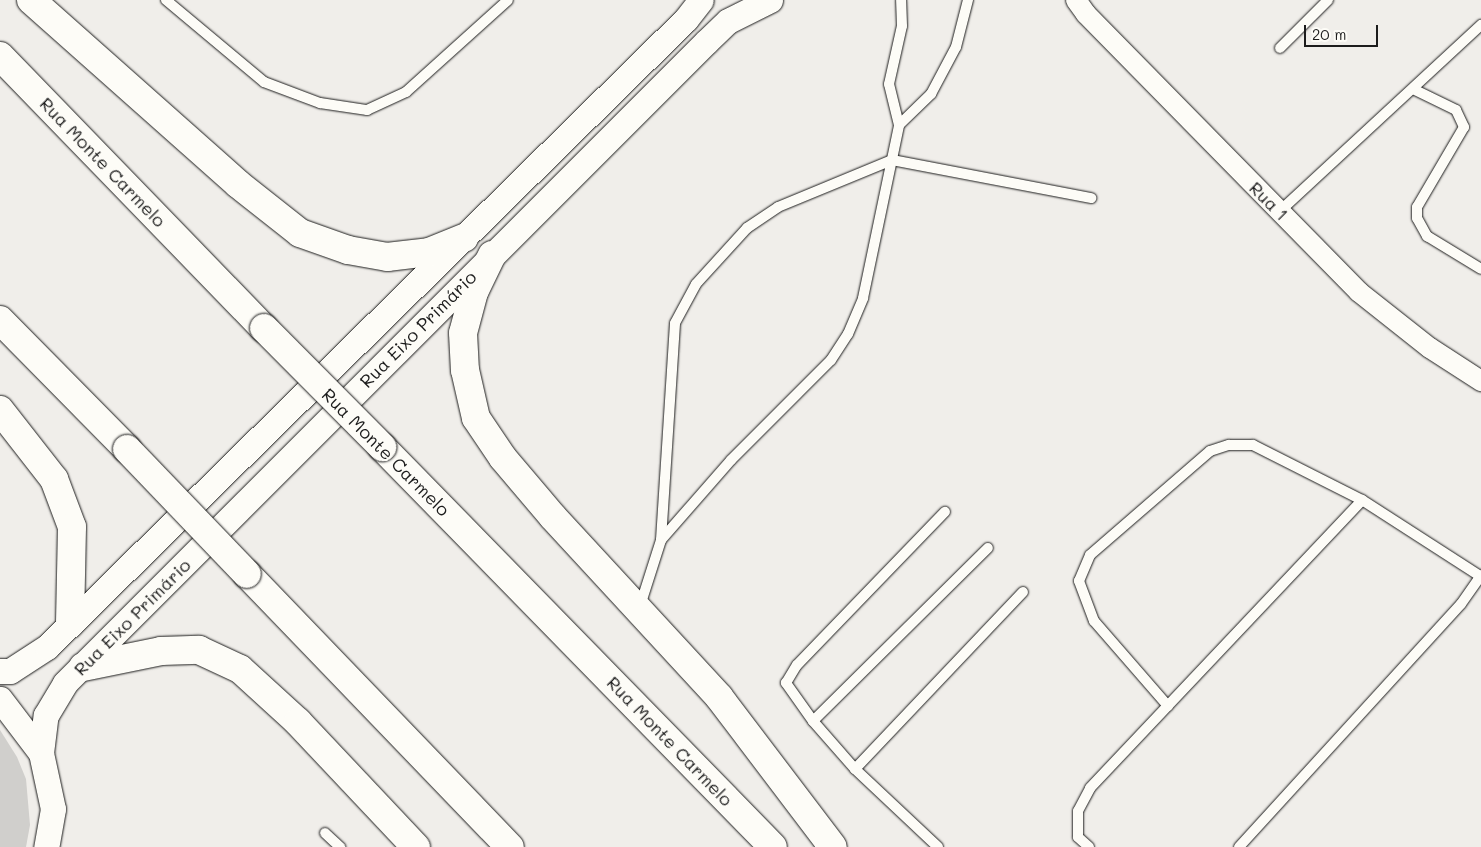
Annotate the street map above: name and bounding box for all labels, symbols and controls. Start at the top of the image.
scale bar [1306,15,1380,47]
text: 20 m [1312,24,1346,44]
street label: Rua Monte Carmelo [36,93,170,231]
street label: Rua 1 [1245,177,1293,225]
street label: Rua Eixo Primário [355,266,481,392]
street label: Rua Monte Carmelo [318,384,454,520]
street label: Rua Eixo Primário [69,554,195,680]
street label: Rua Monte Carmelo [603,672,737,810]

